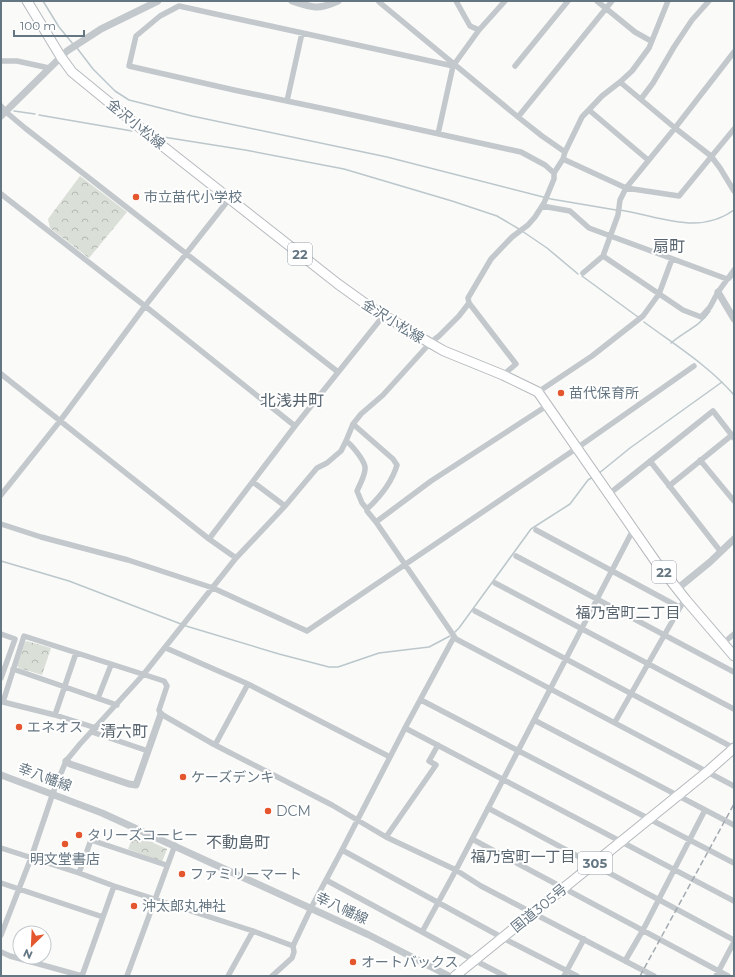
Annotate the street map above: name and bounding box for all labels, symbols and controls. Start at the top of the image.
scale bar [14,12,84,38]
text: 100 m [20,18,56,33]
street label: 金沢小松線 [103,95,169,153]
place label: 市立苗代小学校 [144,188,242,206]
marker: 市立苗代小学校 [131,192,141,202]
district label: 扇町 [653,237,685,256]
road number: 22 [288,243,312,265]
street label: 金沢小松線 [359,295,427,347]
place label: 苗代保育所 [569,384,639,402]
marker: 苗代保育所 [556,388,566,398]
district label: 北浅井町 [260,391,324,410]
road number: 22 [652,561,676,583]
district label: 福乃宮町二丁目 [575,603,681,622]
place label: エネオス [27,718,83,736]
marker: エネオス [14,722,24,732]
district label: 清六町 [100,722,148,741]
street label: 幸八幡線 [16,759,74,795]
place label: ケーズデンキ [191,768,274,786]
marker: ケーズデンキ [178,772,188,782]
place label: DCM [276,802,311,820]
marker: DCM [263,806,273,816]
place label: タリーズコーヒー [87,826,198,844]
marker: タリーズコーヒー [74,830,84,840]
district label: 不動島町 [206,833,270,852]
marker: 明文堂書店 [60,839,70,849]
district label: 福乃宮町一丁目 [470,847,576,866]
place label: 明文堂書店 [30,850,100,868]
road number: 305 [578,852,612,874]
place label: ファミリーマート [190,865,302,883]
marker: ファミリーマート [177,869,187,879]
street label: 国道305号 [507,880,571,936]
street label: 幸八幡線 [313,888,371,928]
place label: 沖太郎丸神社 [142,897,226,915]
marker: 沖太郎丸神社 [129,901,139,911]
north arrow [12,925,52,965]
text: N [21,946,35,962]
place label: オートバックス [361,953,459,971]
marker: オートバックス [348,957,358,967]

